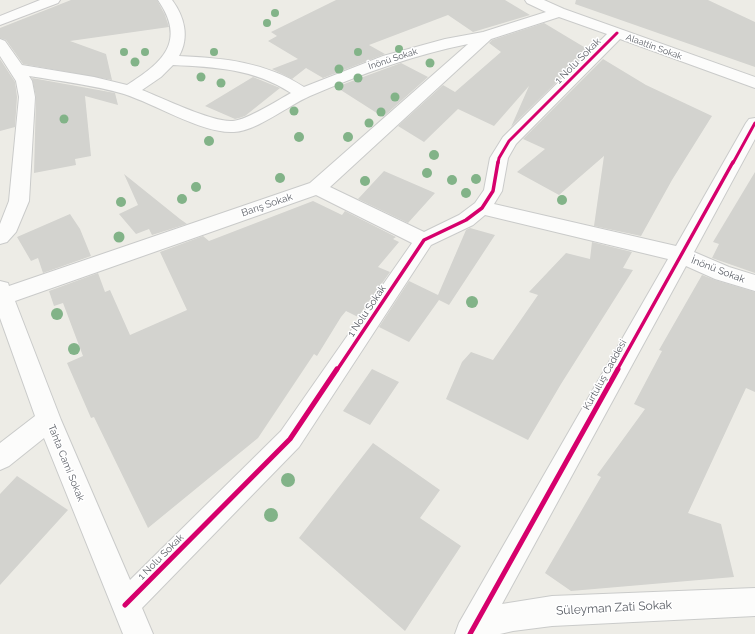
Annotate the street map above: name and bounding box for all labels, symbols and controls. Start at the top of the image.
street label: Alaattin Sokak [624,32,684,62]
street label: 1 Nolu Sokak [553,36,603,86]
street label: İnönü Sokak [367,46,419,72]
street label: Barış Sokak [240,191,294,219]
street label: İnönü Sokak [689,254,747,286]
street label: 1 Nolu Sokak [345,283,389,339]
street label: Kurtuluş Caddesi [581,338,629,412]
street label: Tahta Cami Sokak [45,423,87,503]
street label: 1 Nolu Sokak [136,532,186,582]
street label: Süleyman Zati Sokak [556,598,672,618]

